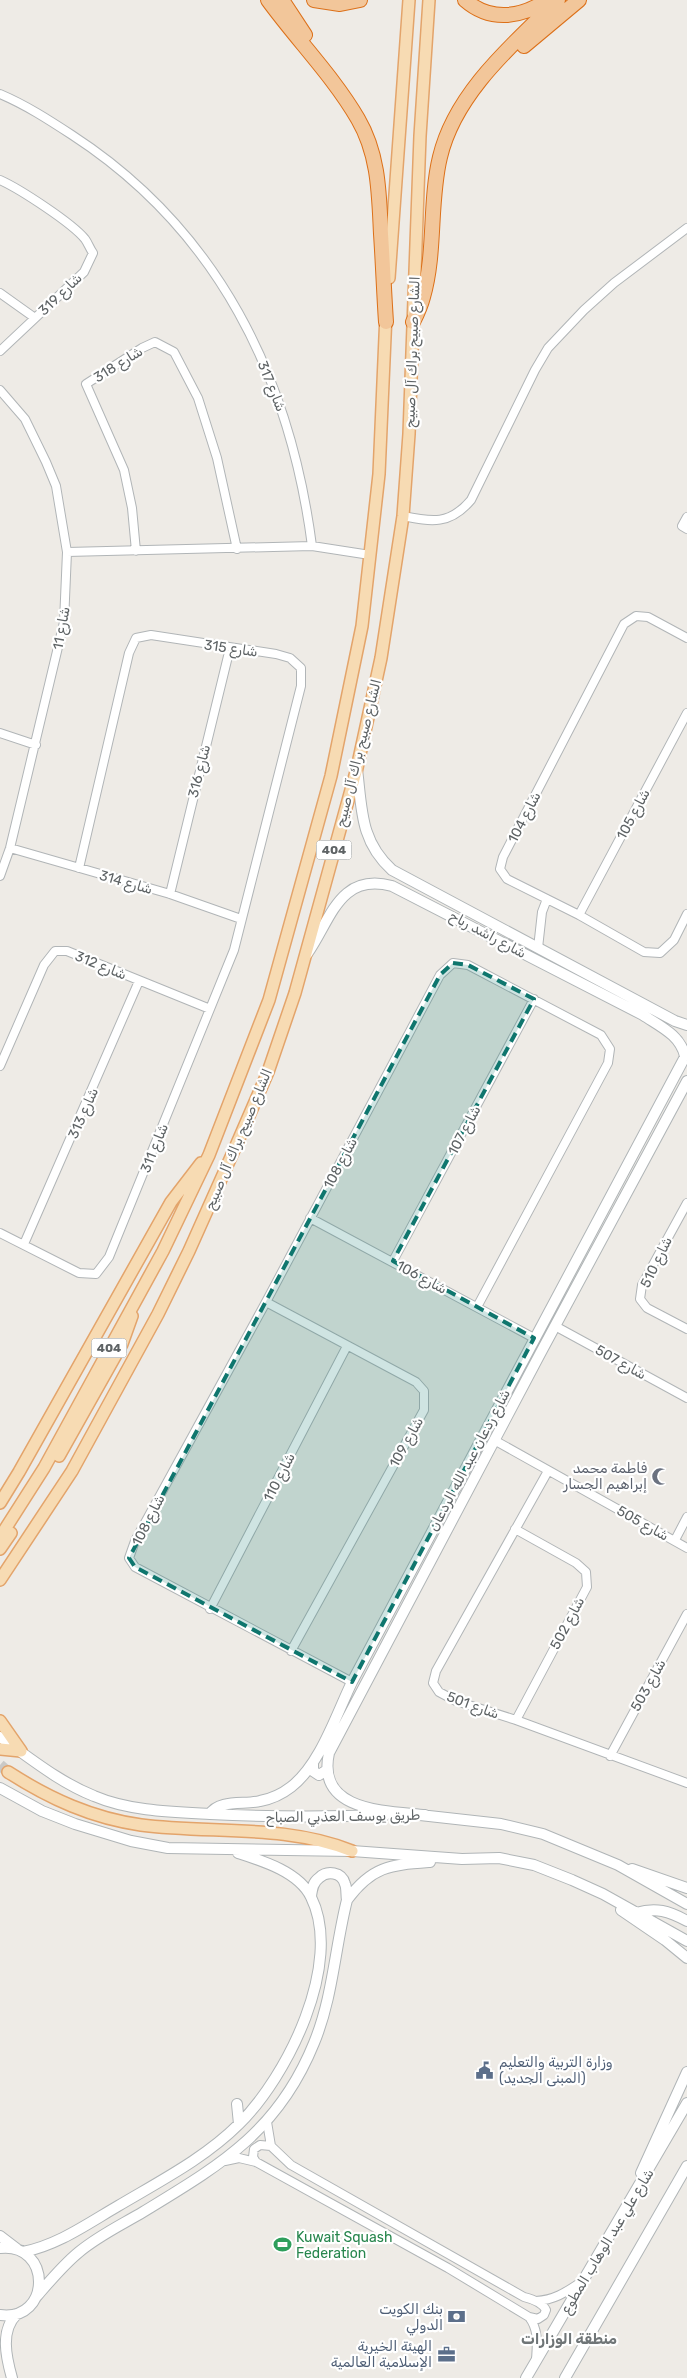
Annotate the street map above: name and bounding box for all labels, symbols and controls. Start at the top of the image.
street label: شارع 319 [35,269,87,321]
street label: الشارع صبيح براك آل صبيح [401,276,426,428]
street label: شارع 318 [91,343,147,388]
street label: شارع 317 [252,358,289,415]
street label: شارع 11 [49,605,76,651]
street label: شارع 315 [203,636,259,663]
street label: الشارع صبيح براك آل صبيح [332,678,387,829]
street label: شارع 316 [185,743,216,800]
street label: شارع 105 [613,786,656,843]
street label: شارع 104 [504,789,546,846]
road number: 404 [316,840,352,860]
street label: شارع 314 [97,867,154,900]
street label: شارع راشد رباح [445,907,529,964]
street label: شارع 312 [72,947,129,985]
street label: الشارع صبيح براك آل صبيح [201,1066,278,1213]
street label: شارع 313 [65,1085,104,1142]
street label: شارع 107 [444,1103,486,1159]
street label: شارع 311 [137,1121,174,1176]
street label: شارع 108 [320,1135,363,1193]
street label: شارع 510 [637,1234,678,1291]
street label: شارع 106 [393,1257,450,1300]
road number: 404 [92,1339,126,1358]
street label: شارع 507 [591,1341,649,1385]
street label: شارع ردعان عبد الله الردعان [425,1386,516,1535]
street label: شارع 109 [386,1414,429,1471]
street label: شارع 110 [260,1450,301,1505]
place label: فاطمة محمد إبراهيم الجسار [563,1460,647,1493]
mosque icon: فاطمة محمد إبراهيم الجسار [651,1466,671,1486]
street label: شارع 108 [128,1492,170,1550]
street label: شارع 505 [613,1502,672,1546]
street label: شارع 502 [547,1594,590,1653]
street label: شارع 503 [627,1656,671,1715]
street label: شارع 501 [444,1688,501,1725]
street label: طريق يوسف العذبي الصباح [266,1807,421,1828]
place label: وزارة التربية والتعليم (المبنى الجديد) [499,2054,613,2087]
public building icon: وزارة التربية والتعليم (المبنى الجديد) [475,2060,495,2080]
street label: شارع علي عبد الوهاب المطوع [557,2166,659,2318]
place label: Kuwait Squash Federation [296,2229,392,2262]
sports icon: Kuwait Squash Federation [272,2235,292,2255]
place label: بنك الكويت الدولي [379,2301,443,2336]
bank icon: بنك الكويت الدولي [447,2307,467,2327]
district label: منطقة الوزارات [521,2330,617,2348]
place label: الهيئة الخيرية الإسلامية العالمية [331,2338,432,2371]
office icon: الهيئة الخيرية الإسلامية العالمية [436,2344,456,2364]

